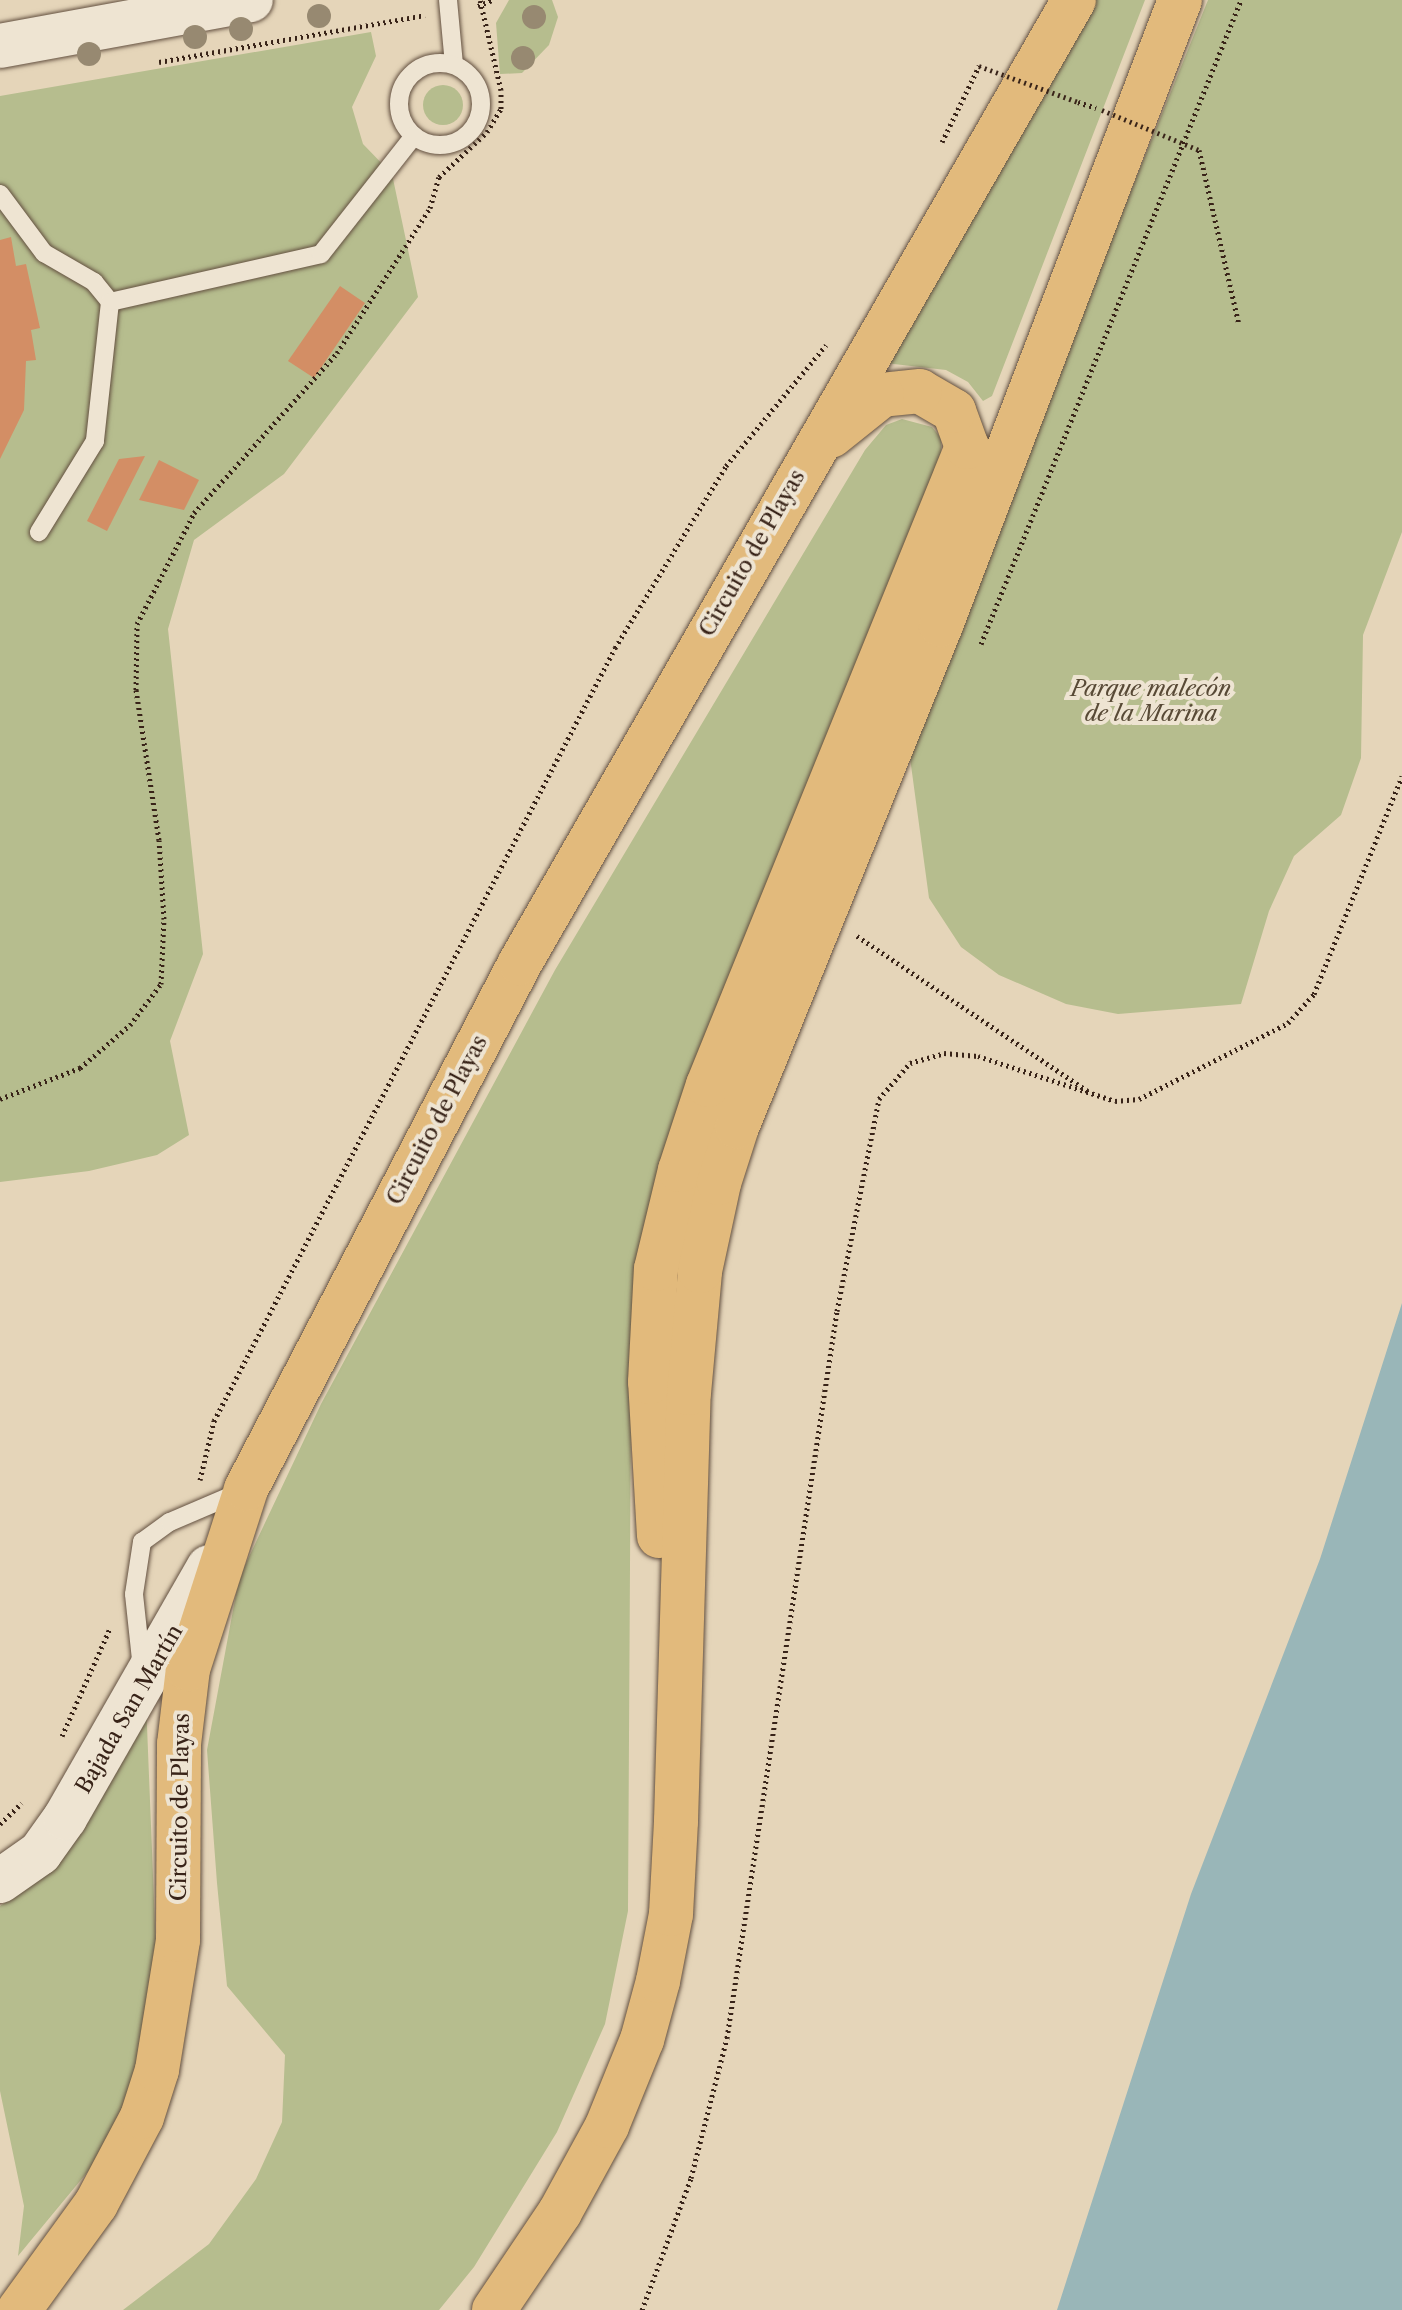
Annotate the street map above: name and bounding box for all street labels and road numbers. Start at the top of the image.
street label: Circuito de Playas [694,465,810,641]
street label: Circuito de Playas [381,1031,493,1209]
street label: Bajada San Martín [70,1620,188,1798]
street label: Circuito de Playas [165,1713,195,1901]

